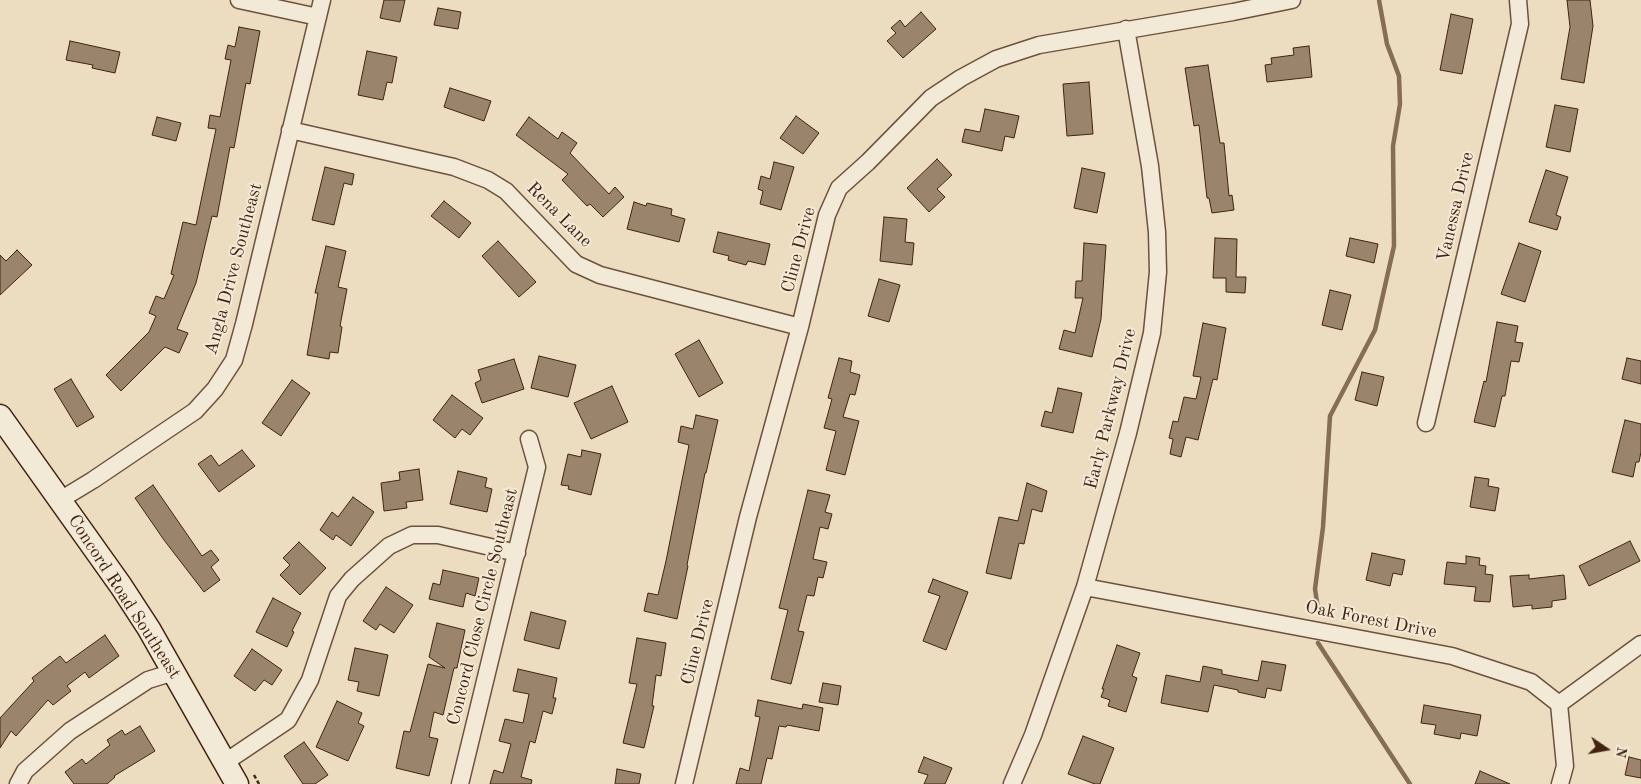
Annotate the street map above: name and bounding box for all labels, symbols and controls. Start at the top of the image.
street label: Vanessa Drive [1433,150,1479,264]
street label: Rena Lane [522,178,596,252]
street label: Angla Drive Southeast [201,181,267,357]
street label: Cline Drive [777,205,821,295]
street label: Early Parkway Drive [1081,326,1141,492]
street label: Concord Close Circle Southeast [443,486,523,728]
street label: Concord Road Southeast [63,511,185,683]
street label: Cline Drive [677,597,719,687]
street label: Oak Forest Drive [1303,597,1439,643]
north arrow [1581,724,1631,774]
text: N [1613,745,1629,759]

